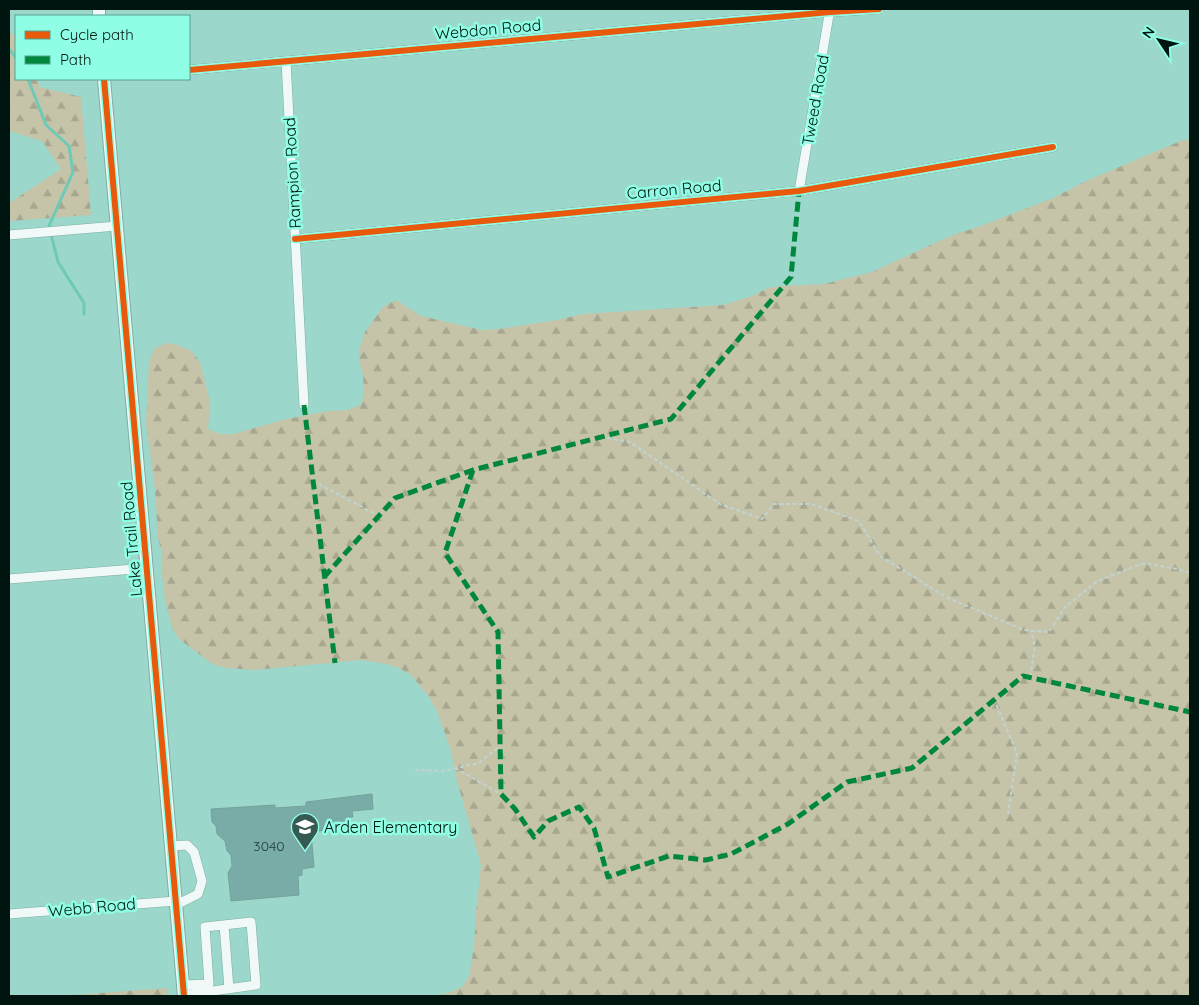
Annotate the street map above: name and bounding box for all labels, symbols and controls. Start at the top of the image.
street label: Webdon Road [434,14,542,44]
legend [15,15,190,80]
north arrow [1134,15,1184,65]
text: N [1138,23,1159,42]
text: Cycle path [60,25,134,44]
text: Path [60,50,92,69]
street label: Tweed Road [797,53,833,147]
street label: Rampion Road [279,117,305,229]
street label: Carron Road [626,175,722,203]
street label: Lake Trail Road [116,481,146,597]
school or university icon: Arden Elementary [290,812,320,851]
place label: Arden Elementary [324,817,457,837]
house number: 3040 [253,837,285,855]
street label: Webb Road [47,893,137,921]

